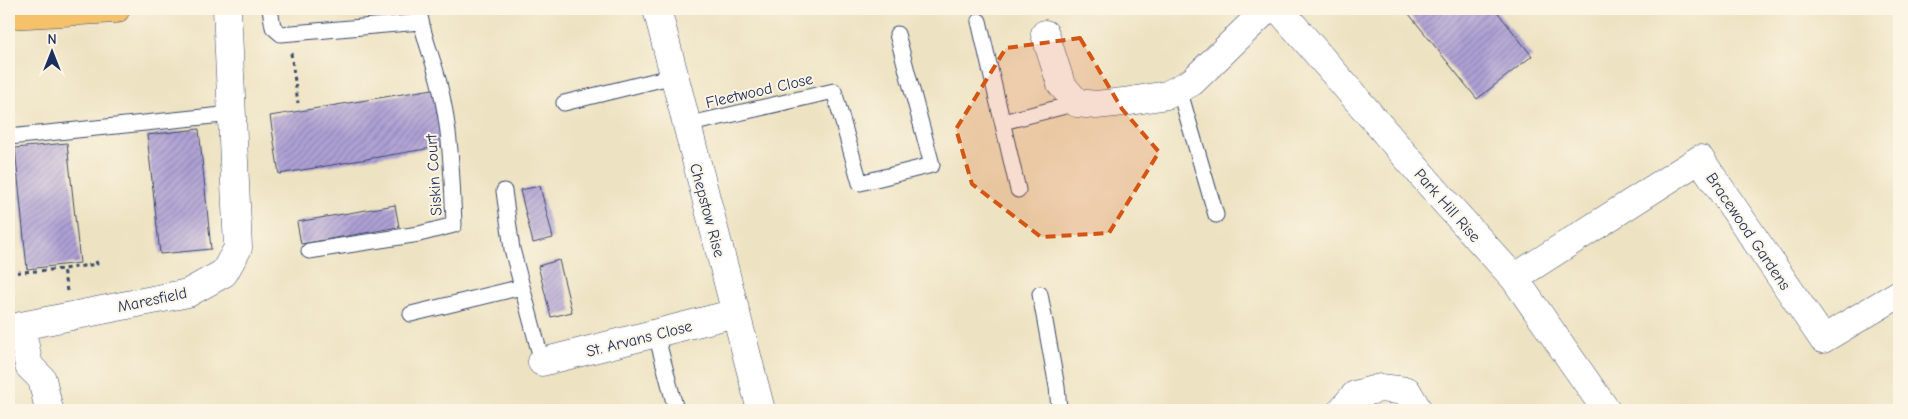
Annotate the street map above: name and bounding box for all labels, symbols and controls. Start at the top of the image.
north arrow [28,28,78,78]
text: N [47,31,57,48]
street label: Fleetwood Close [704,70,815,112]
street label: Siskin Court [422,133,446,217]
street label: Chepstow Rise [686,161,728,259]
street label: Park Hill Rise [1410,165,1484,246]
street label: Bracewood Gardens [1702,169,1794,294]
street label: Maresfield [116,284,189,316]
street label: St. Arvans Close [584,317,694,361]

